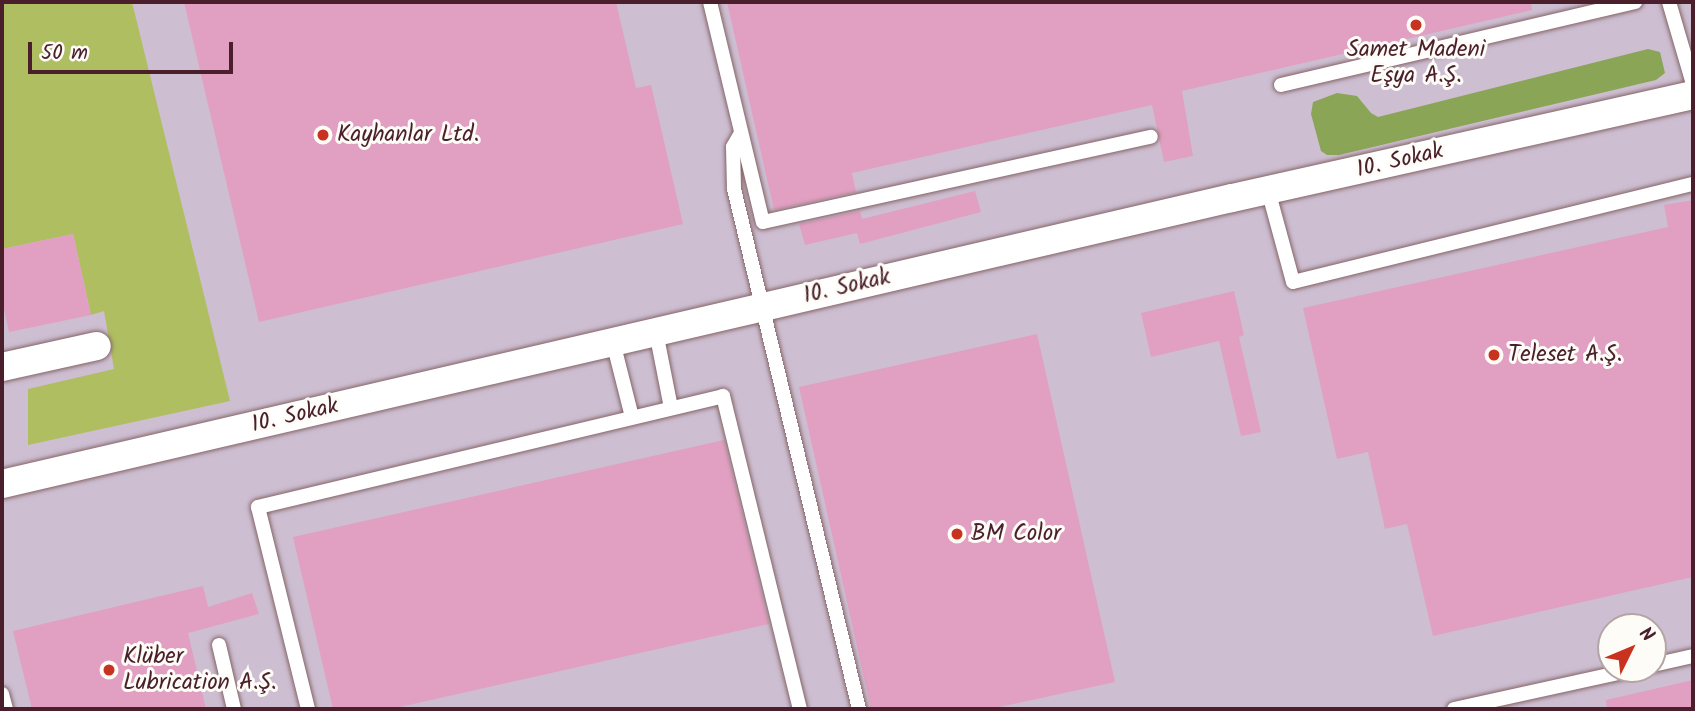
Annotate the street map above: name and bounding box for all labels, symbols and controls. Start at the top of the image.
marker: Samet Madeni Eşya A.Ş. [1408,17,1424,33]
scale bar [32,28,236,72]
place label: Samet Madeni Eşya A.Ş. [1347,36,1485,90]
text: 50 m [41,37,88,70]
place label: Kayhanlar Ltd. [337,121,479,149]
marker: Kayhanlar Ltd. [315,127,331,143]
street label: 10. Sokak [1354,138,1446,184]
street label: 10. Sokak [801,264,893,310]
place label: Teleset A.Ş. [1508,341,1622,369]
marker: Teleset A.Ş. [1486,347,1502,363]
street label: 10. Sokak [249,393,341,439]
place label: BM Color [971,520,1061,548]
marker: BM Color [949,526,965,542]
north arrow [1597,613,1667,683]
text: N [1631,620,1661,650]
place label: Klüber Lubrication A.Ş. [123,643,276,697]
marker: Klüber Lubrication A.Ş. [101,662,117,678]

